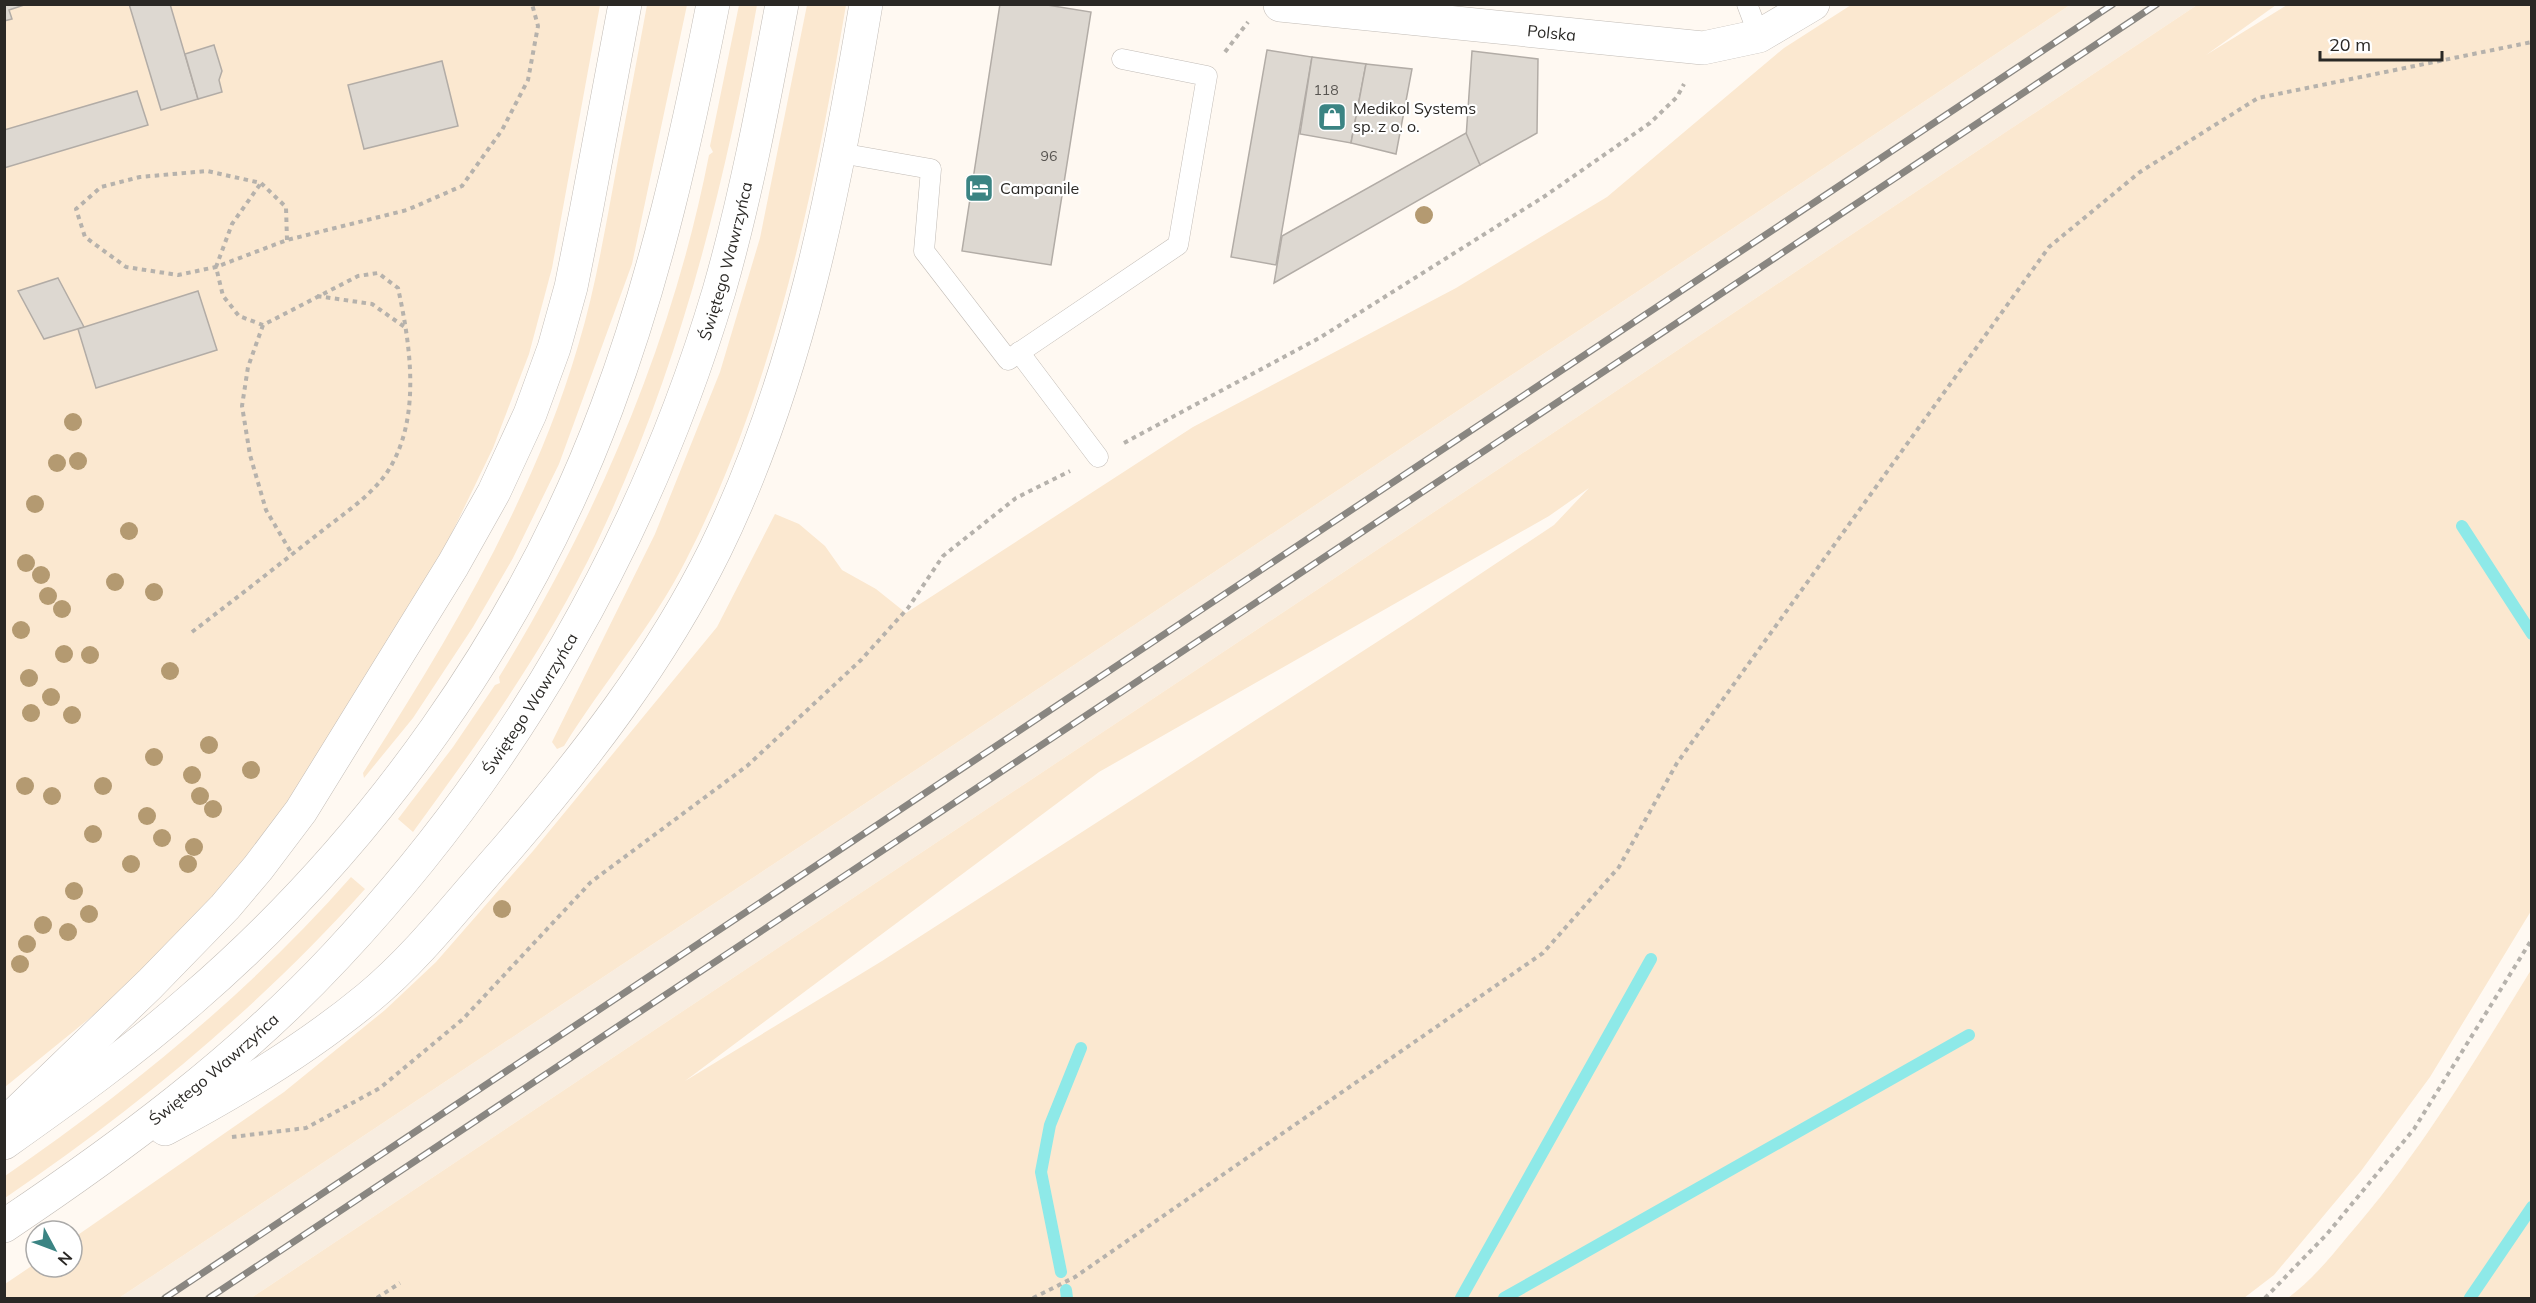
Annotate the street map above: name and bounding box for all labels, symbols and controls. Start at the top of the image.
street label: Polska [1526,20,1577,45]
scale bar [2320,24,2442,62]
text: 20 m [2329,33,2371,56]
house number: 118 [1313,81,1339,99]
place label: Medikol Systems sp. z o. o. [1353,98,1476,136]
shop icon: Medikol Systems sp. z o. o. [1316,101,1348,133]
house number: 96 [1041,147,1057,165]
hotel icon: Campanile [963,172,995,204]
place label: Campanile [1000,178,1079,198]
street label: Świętego Wawrzyńca [694,180,756,343]
street label: Świętego Wawrzyńca [478,629,582,778]
street label: Świętego Wawrzyńca [145,1009,283,1129]
north arrow [24,1219,84,1279]
text: N [54,1248,77,1270]

